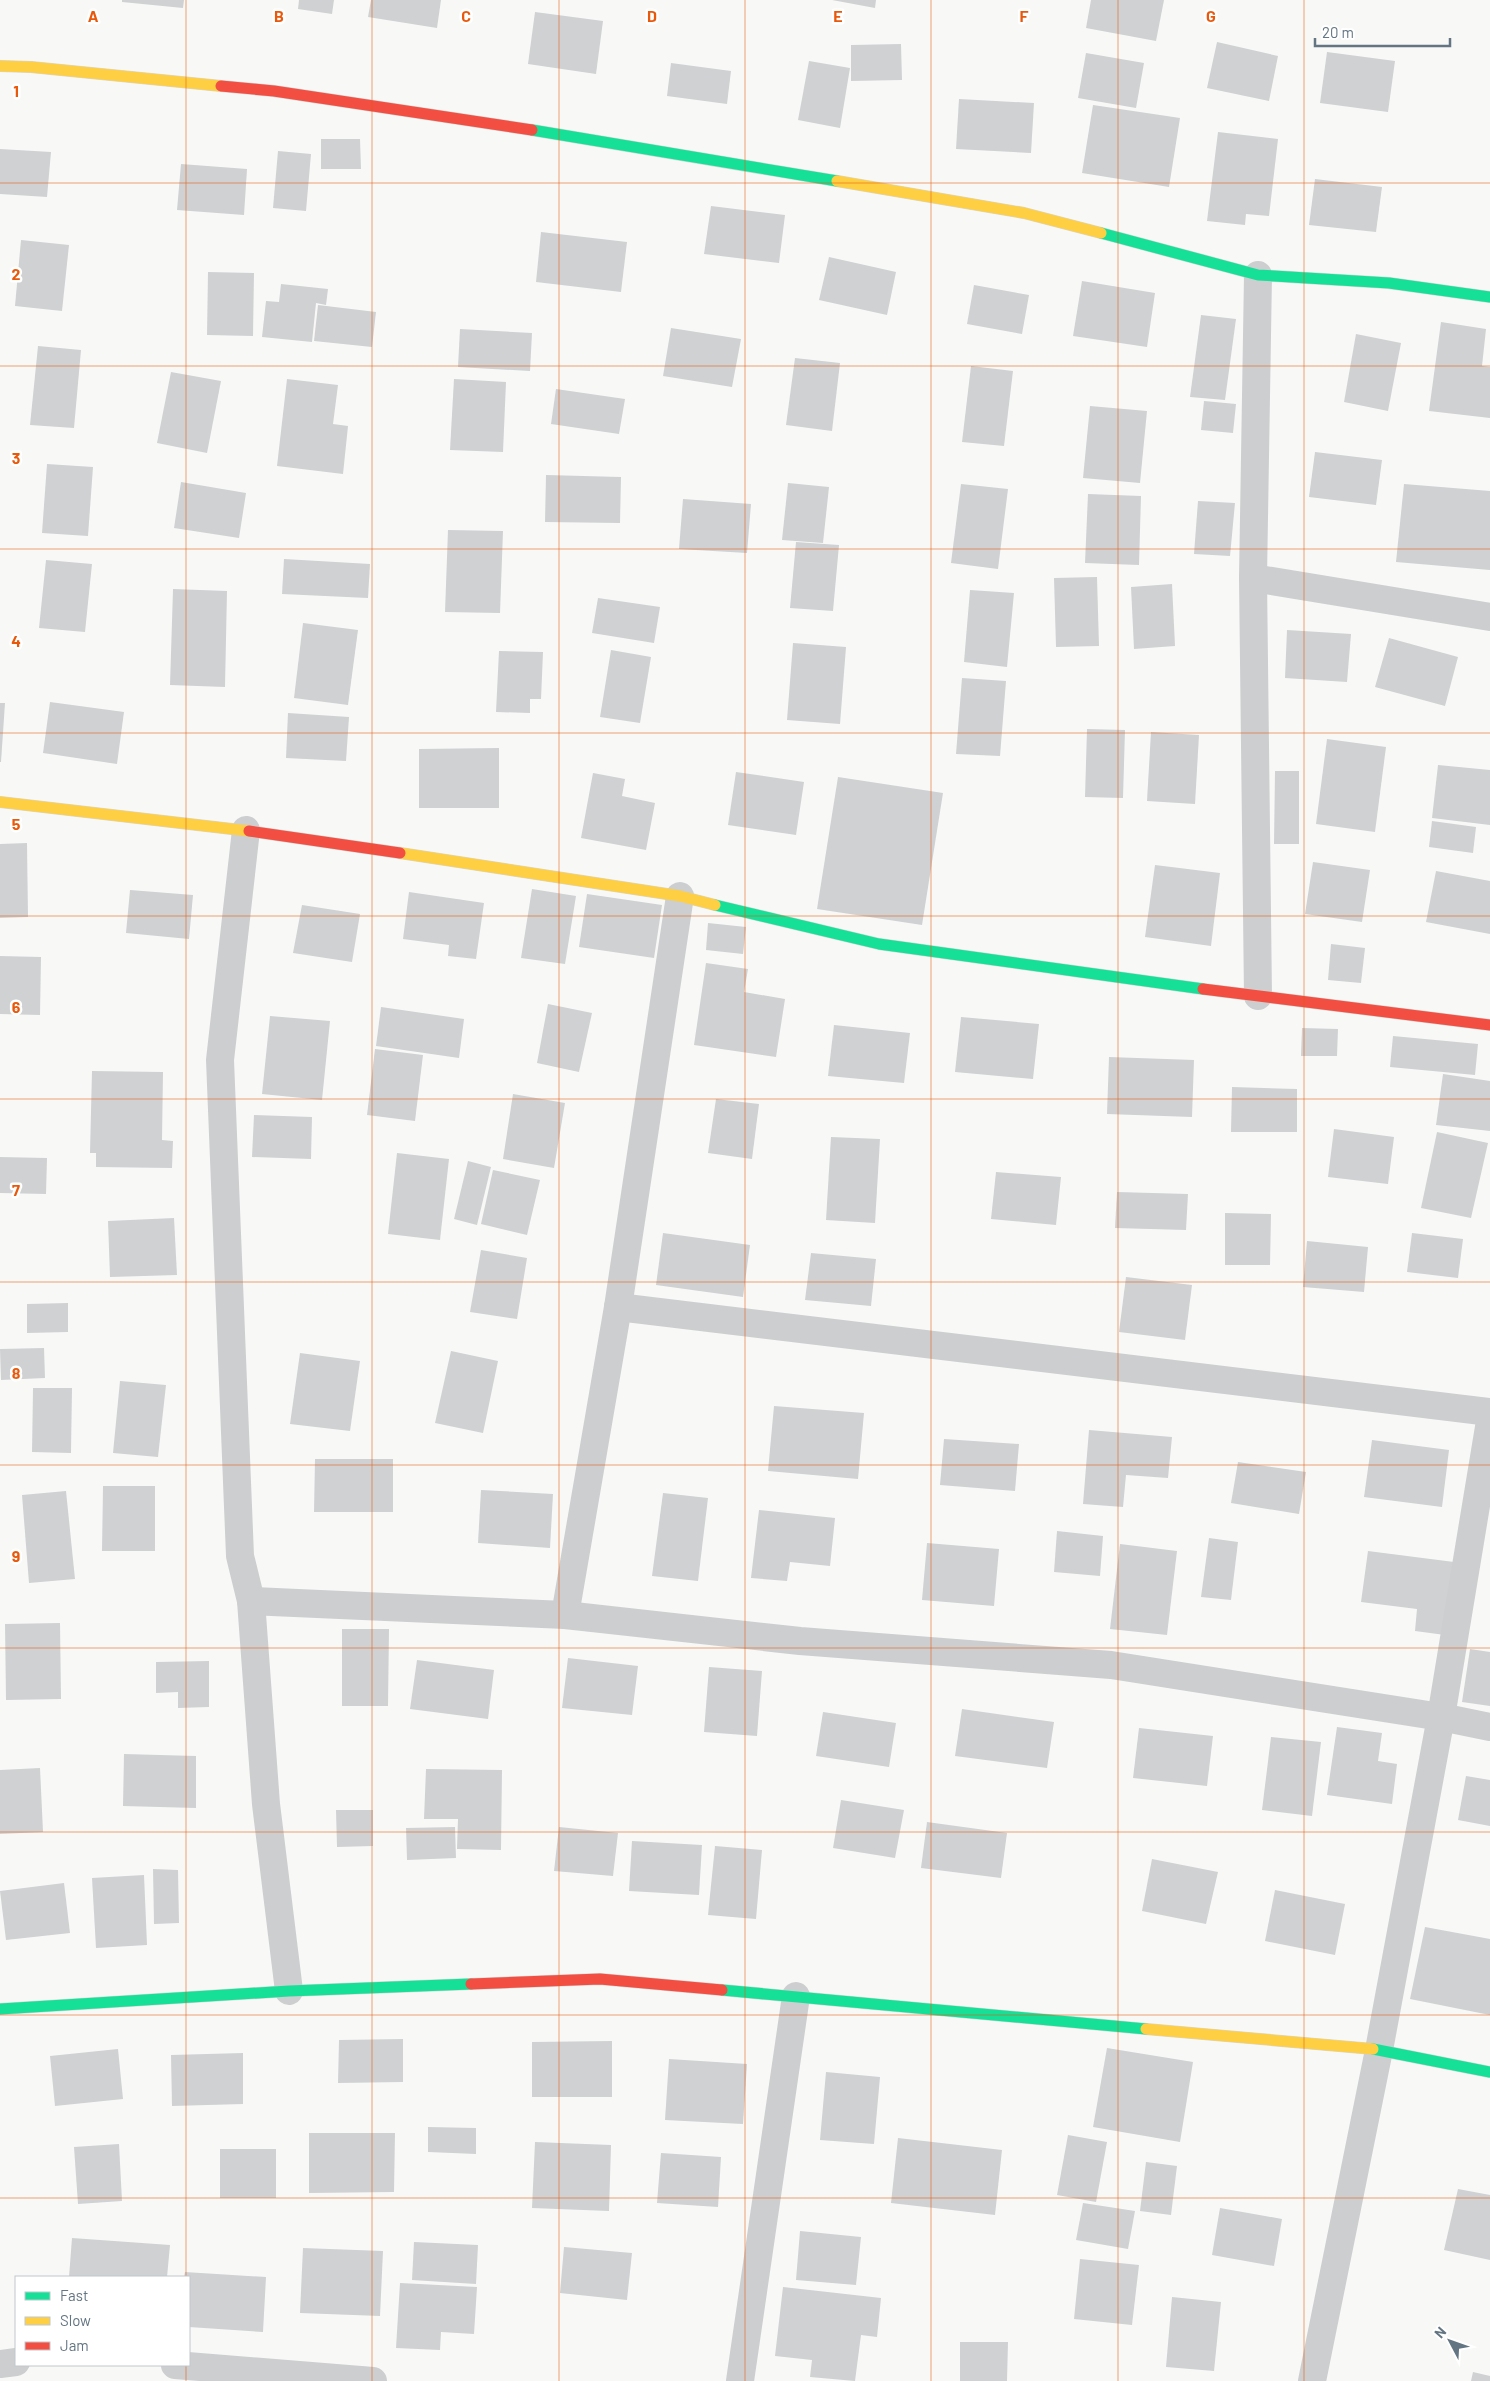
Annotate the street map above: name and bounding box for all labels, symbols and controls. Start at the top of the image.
text: A [88,6,99,25]
text: B [274,6,284,25]
text: C [461,6,471,25]
text: D [647,6,657,25]
text: E [833,6,843,25]
text: F [1020,6,1029,25]
text: G [1206,6,1216,25]
scale bar [1315,15,1450,47]
text: 20 m [1322,23,1354,41]
text: 1 [13,81,19,100]
text: 2 [12,264,21,283]
text: 3 [12,448,20,467]
text: 4 [11,631,21,650]
text: 5 [12,814,21,833]
text: 6 [12,997,21,1016]
text: 7 [12,1180,20,1199]
text: 8 [12,1363,21,1382]
text: 9 [12,1546,20,1565]
legend [15,2276,190,2366]
text: Fast [60,2286,88,2304]
text: Slow [60,2311,91,2329]
north arrow [1425,2316,1475,2366]
text: N [1430,2323,1449,2341]
text: Jam [60,2336,89,2354]

